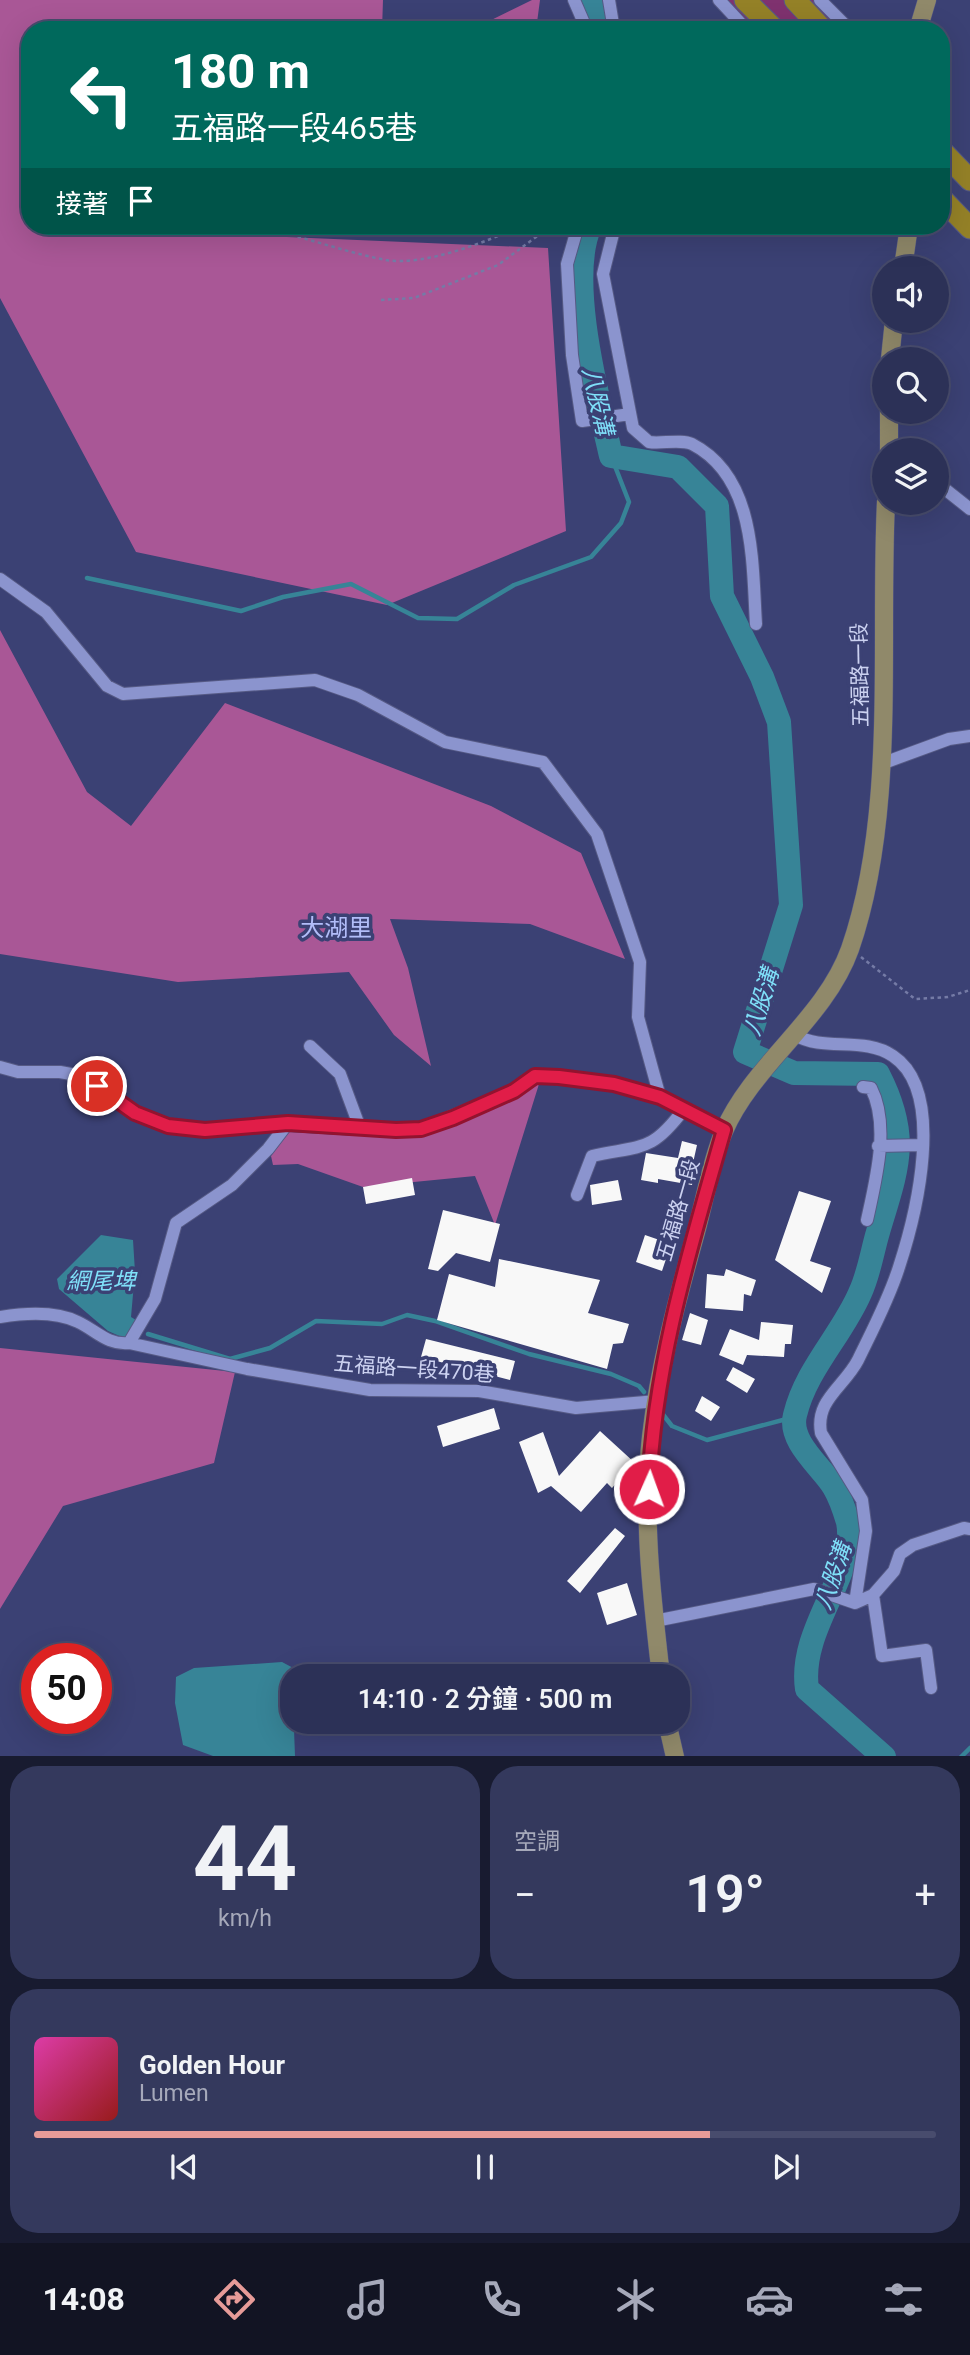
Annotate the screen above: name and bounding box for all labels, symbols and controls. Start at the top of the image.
text: 180 m [171,43,310,100]
icon: left [56,49,147,140]
text: 五福路一段465巷 [171,109,417,147]
icon: arrive [122,182,160,220]
text: 接著 [56,189,108,219]
map controls [872,256,949,515]
button: sound [872,256,949,333]
button: search [872,347,949,424]
water label: 八股溝 [577,364,619,441]
button: layers [872,438,949,515]
street label: 五福路一段 [847,622,873,728]
district label: 大湖里 [300,914,372,942]
water label: 八股溝 [738,962,785,1039]
pin [67,1056,127,1116]
icon: arrive [78,1067,116,1105]
street label: 五福路一段 [652,1156,704,1264]
water label: 網尾埤 [67,1268,139,1295]
street label: 五福路一段470巷 [333,1351,495,1387]
position arrow [612,1452,686,1526]
water label: 八股溝 [809,1536,858,1613]
speed limit sign: 50 [21,1643,112,1734]
text: 14:10 · 2 分鐘 · 500 m [358,1684,612,1714]
text: 44 [193,1806,297,1912]
text: 空調 [514,1828,560,1855]
text: 19° [685,1864,765,1925]
text: − [514,1873,536,1917]
text: + [914,1873,936,1917]
text: km/h [218,1905,272,1932]
text: Golden Hour [139,2050,285,2080]
text: Lumen [139,2080,209,2107]
icon: previous [165,2148,203,2186]
icon: pause [466,2148,504,2186]
icon: next [767,2148,805,2186]
icon: directions [210,2275,259,2324]
icon: music [343,2275,392,2324]
icon: phone [477,2275,526,2324]
icon: climate [611,2275,660,2324]
icon: car [745,2275,794,2324]
icon: filters [879,2275,928,2324]
text: 14:08 [42,2280,125,2318]

